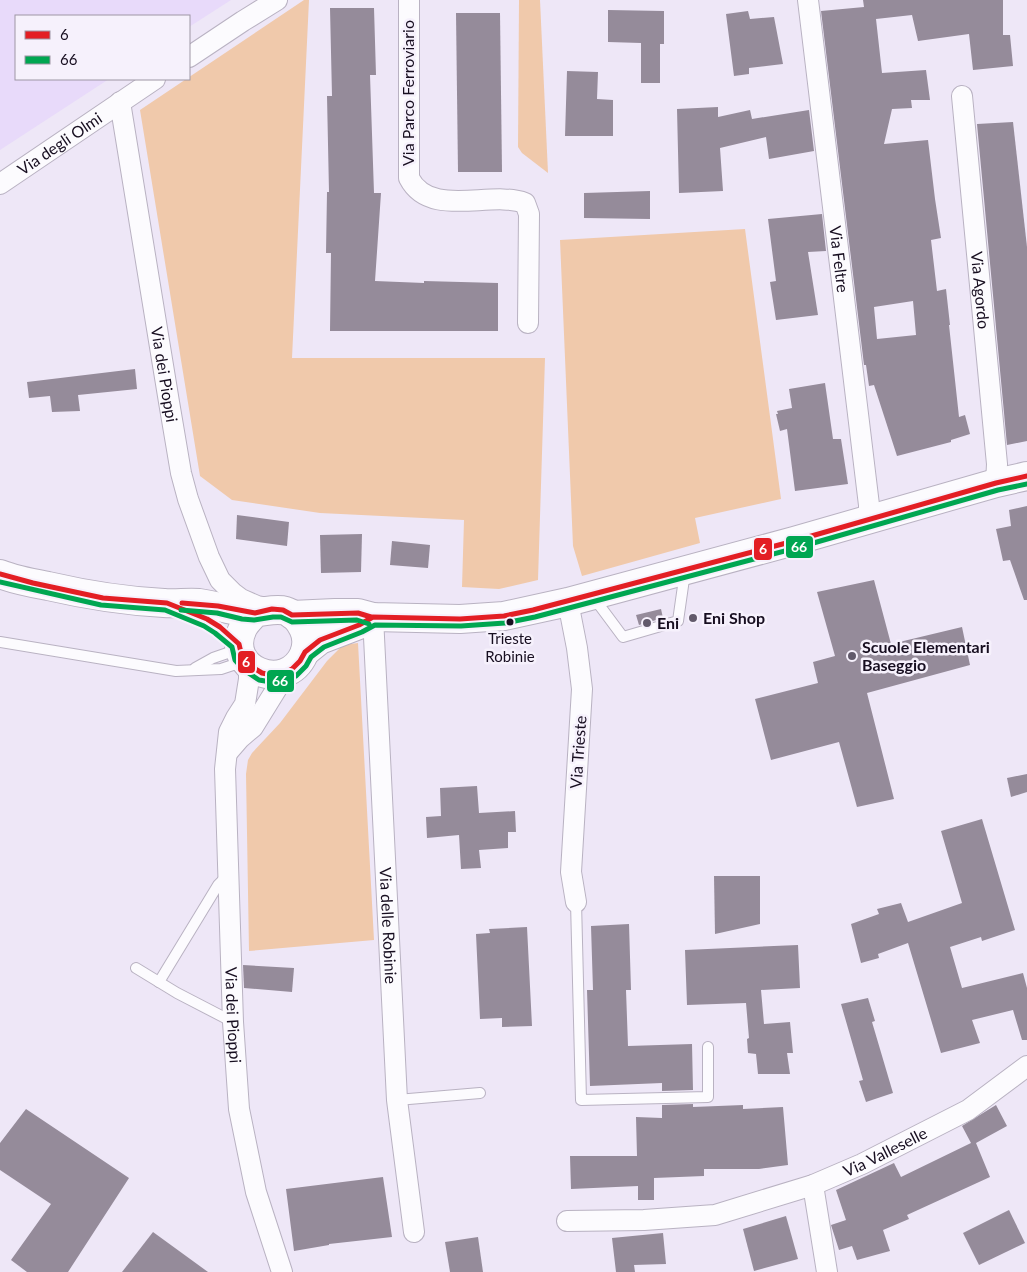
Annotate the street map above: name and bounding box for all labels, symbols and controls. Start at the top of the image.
legend [15,15,190,80]
street label: Via Parco Ferroviario [398,20,417,166]
text: 6 [60,25,69,43]
text: 66 [60,50,78,68]
street label: Via degli Olmi [14,108,105,178]
street label: Via Feltre [826,225,853,293]
street label: Via Agordo [968,250,994,330]
street label: Via dei Pioppi [148,325,182,423]
line badge: 66 [785,535,814,559]
line badge: 6 [753,537,773,561]
text: 66 [791,538,807,555]
text: 6 [759,540,767,557]
place label: Eni Shop [703,608,765,627]
marker: Eni Shop [687,612,699,624]
place label: Eni [657,613,679,632]
marker: Trieste Robinie [505,617,515,627]
marker: Eni [641,617,653,629]
place label: Trieste Robinie [485,629,535,665]
place label: Scuole Elementari Baseggio [862,637,990,674]
line badge: 6 [237,650,256,674]
marker: Scuole Elementari Baseggio [846,650,858,662]
text: 6 [242,653,250,670]
line badge: 66 [266,669,295,693]
text: 66 [272,672,288,689]
street label: Via Trieste [565,715,590,789]
street label: Via delle Robinie [376,867,401,984]
street label: Via dei Pioppi [222,967,246,1064]
street label: Via Valleselle [840,1123,930,1180]

